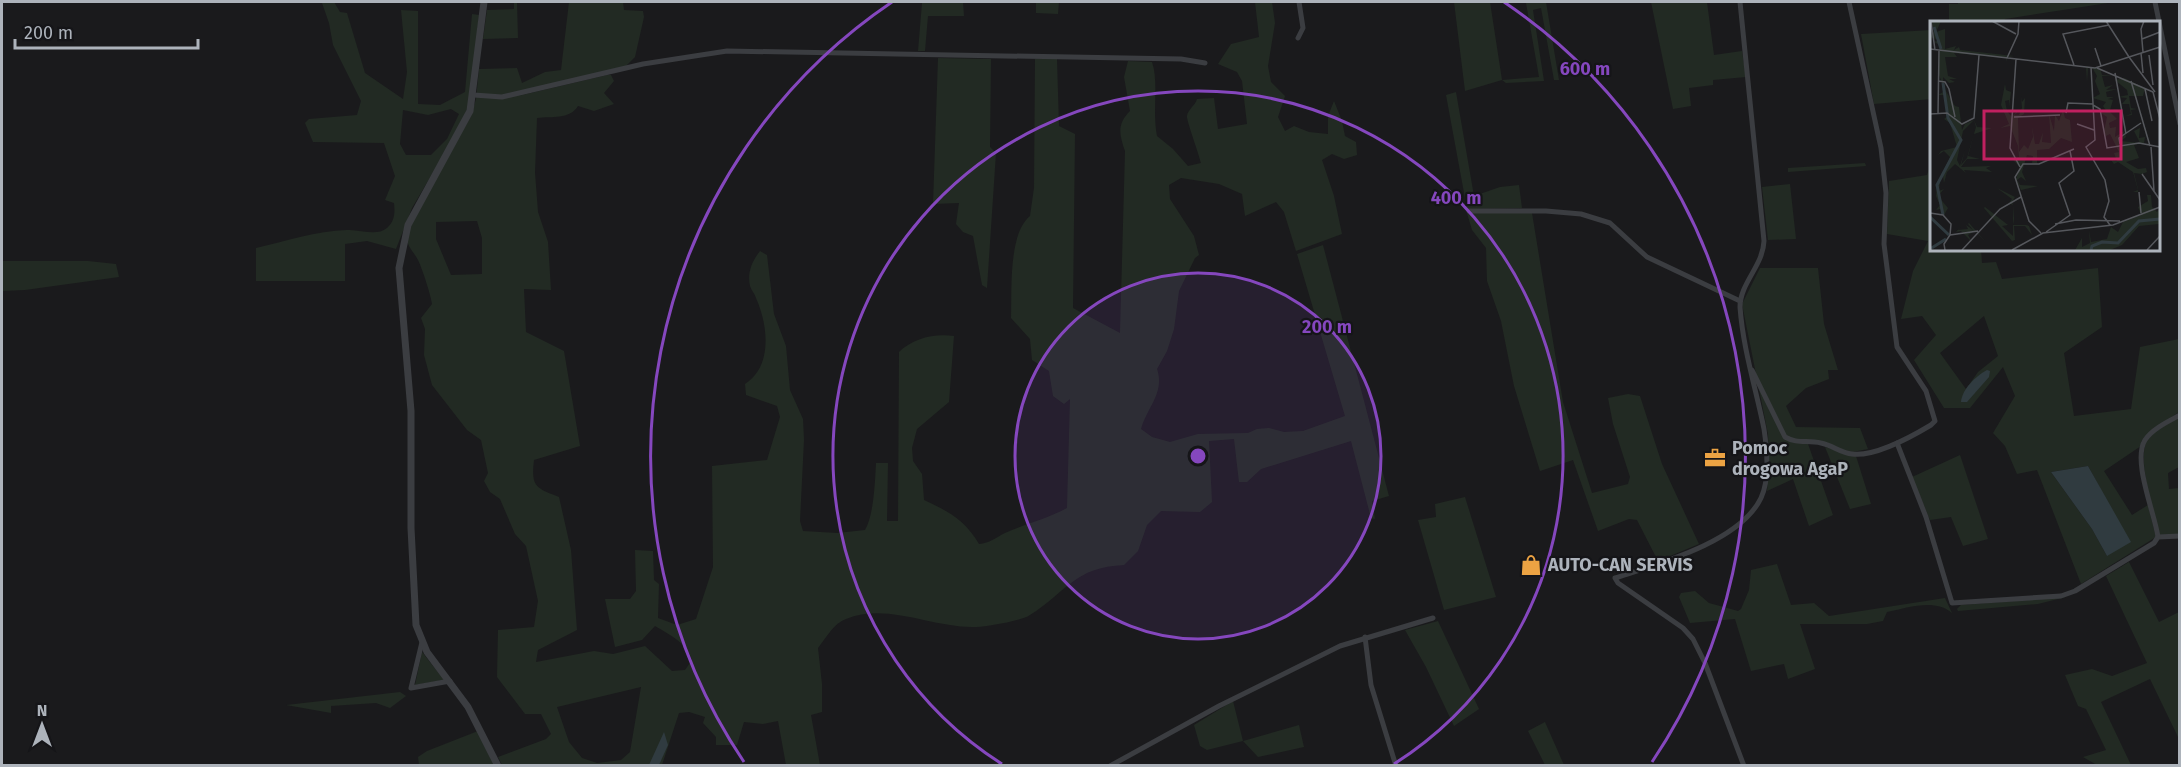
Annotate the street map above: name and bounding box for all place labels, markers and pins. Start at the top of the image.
place label: Pomoc drogowa AgaP [1732,437,1848,480]
centre of rings [1188,446,1208,466]
office icon: Pomoc drogowa AgaP [1703,446,1727,470]
shop icon: AUTO-CAN SERVIS [1519,553,1543,577]
place label: AUTO-CAN SERVIS [1547,554,1693,576]

